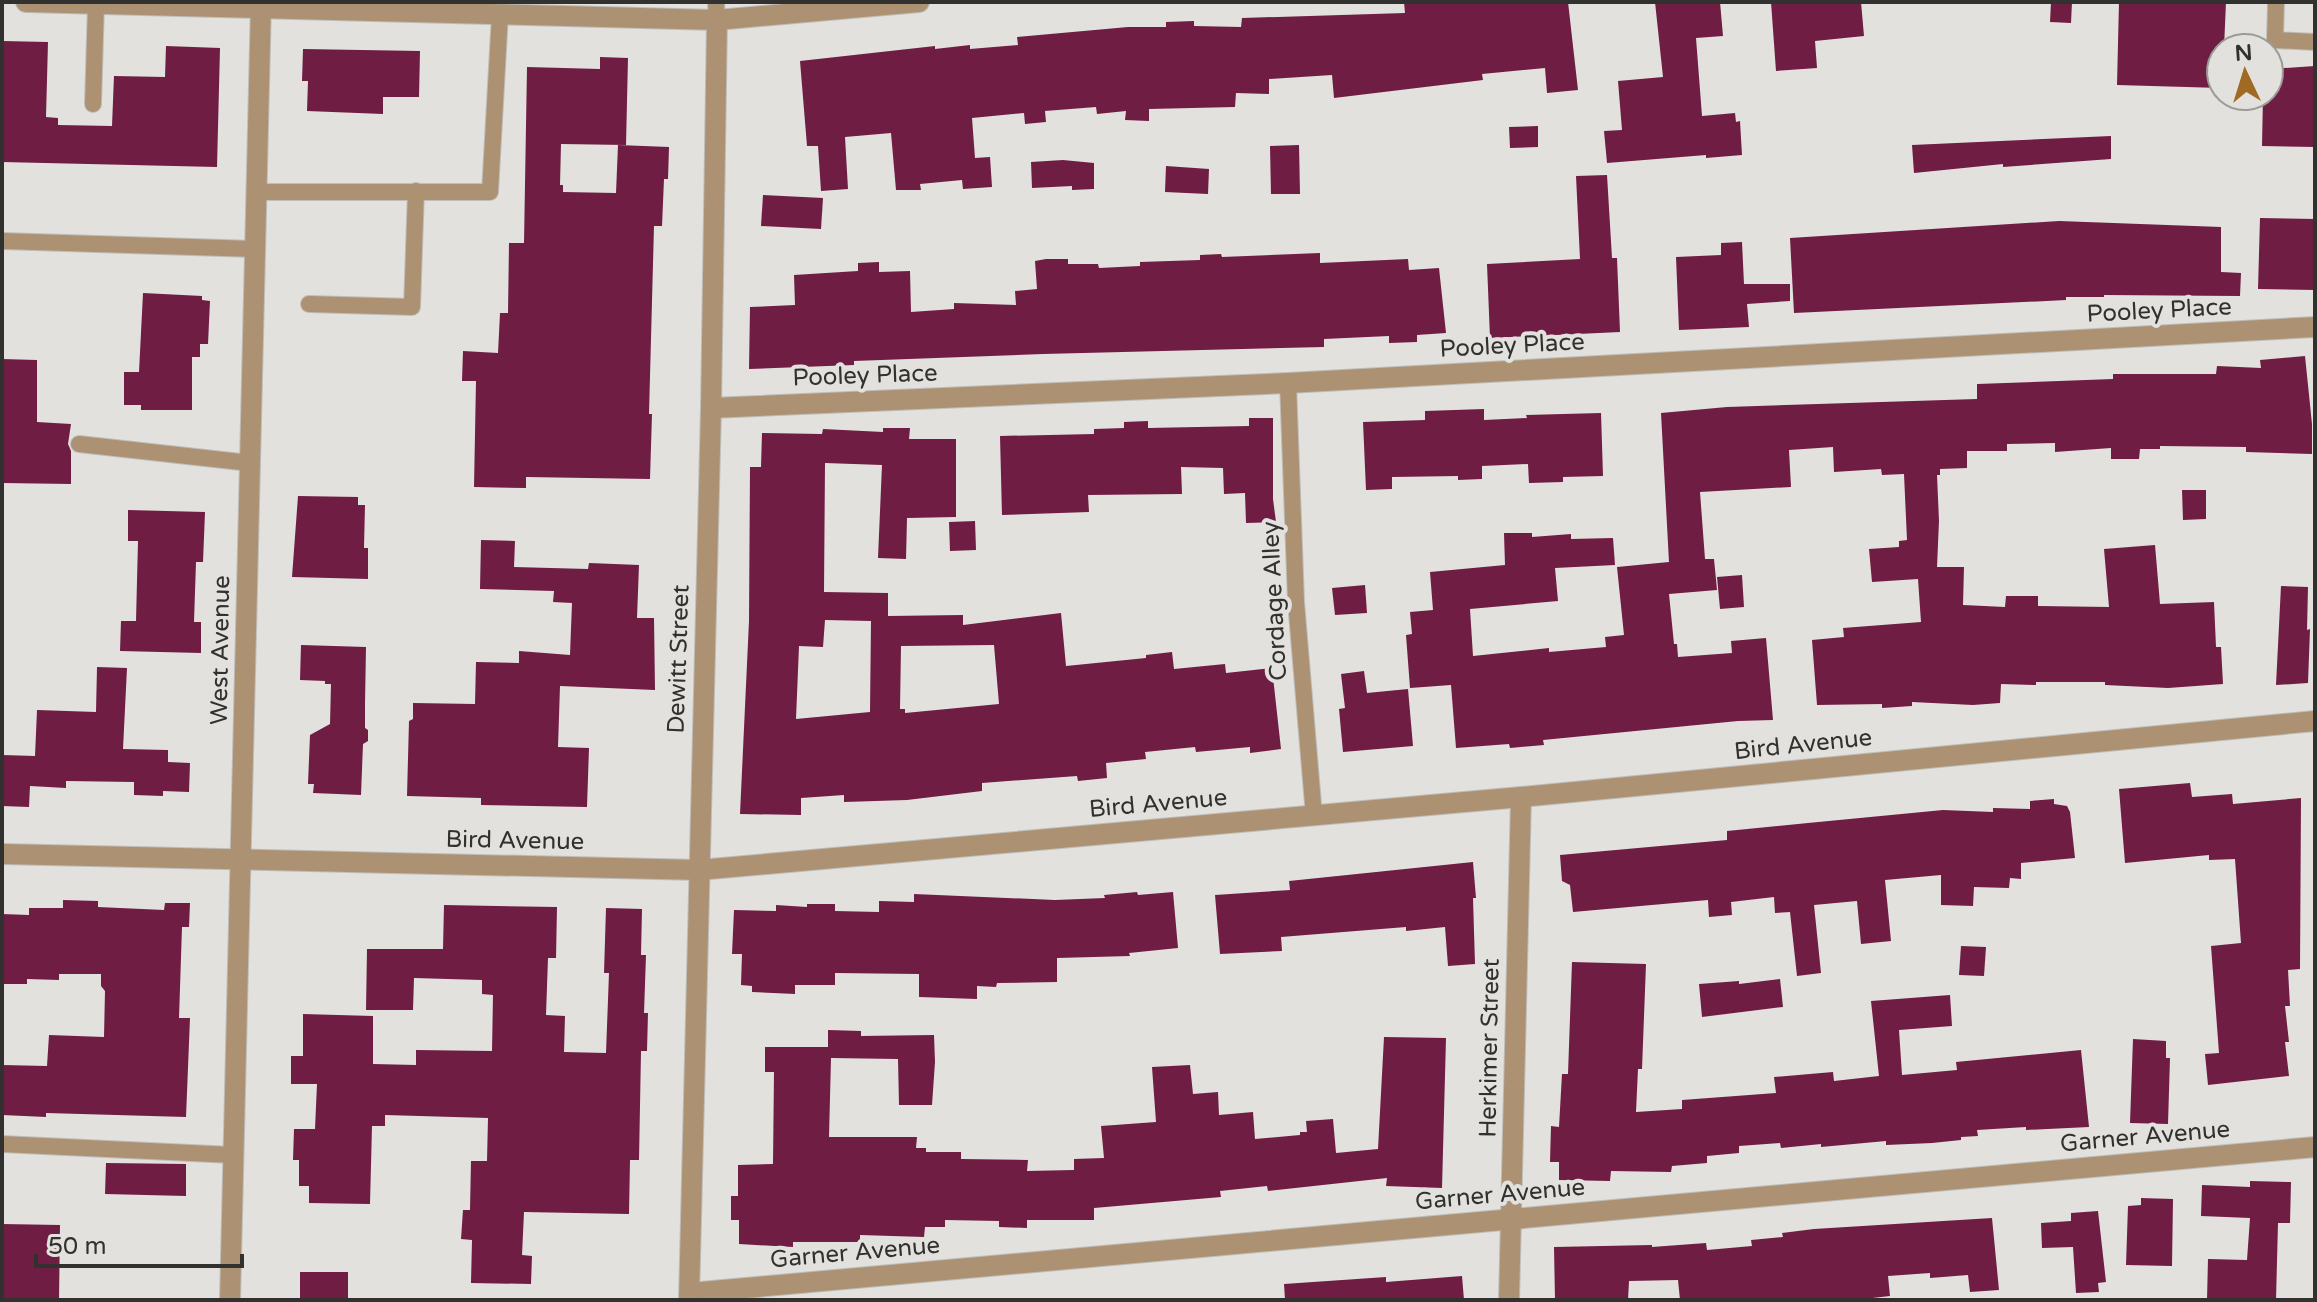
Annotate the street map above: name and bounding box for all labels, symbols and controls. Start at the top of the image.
north arrow [2205,32,2285,112]
text: N [2234,39,2253,67]
street label: Pooley Place [2086,292,2232,329]
street label: Pooley Place [1439,327,1585,364]
street label: Pooley Place [792,358,938,393]
street label: Cordage Alley [1256,521,1293,681]
street label: West Avenue [205,575,236,725]
street label: Dewitt Street [661,584,696,734]
street label: Bird Avenue [1733,723,1873,766]
street label: Bird Avenue [1088,783,1228,824]
street label: Bird Avenue [445,825,584,856]
street label: Herkimer Street [1473,958,1506,1138]
street label: Garner Avenue [2059,1115,2231,1158]
street label: Garner Avenue [1414,1173,1586,1216]
scale bar [36,1218,242,1268]
street label: Garner Avenue [769,1231,941,1274]
text: 50 m [48,1232,106,1261]

